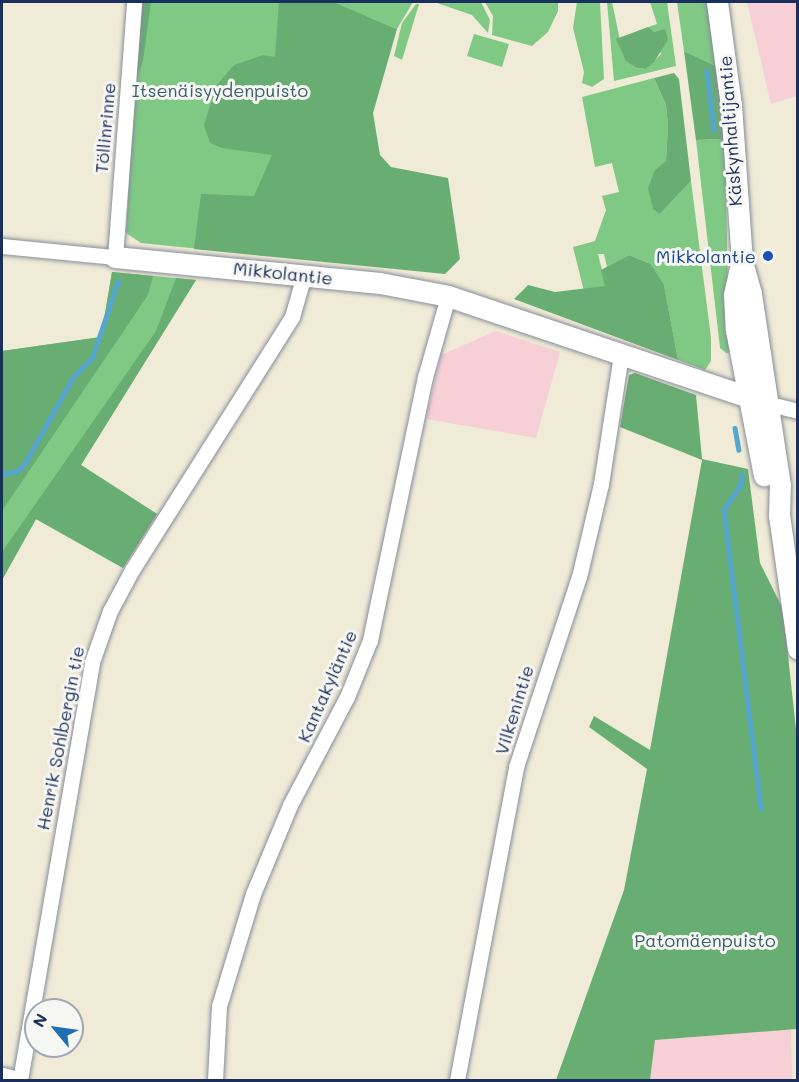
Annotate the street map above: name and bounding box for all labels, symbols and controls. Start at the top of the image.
street label: Käskynhaltijantie [714,55,746,207]
park label: Itsenäisyydenpuisto [132,79,308,101]
street label: Töllinrinne [90,82,120,174]
place label: Mikkolantie [656,245,756,267]
marker: Mikkolantie [761,249,775,263]
street label: Mikkolantie [232,257,334,289]
street label: Kantakyläntie [293,627,361,745]
street label: Henrik Sohlbergin tie [32,644,88,832]
street label: Vilkenintie [490,663,538,757]
park label: Patomäenpuisto [634,929,776,951]
north arrow [24,998,84,1058]
text: N [27,1010,52,1030]

